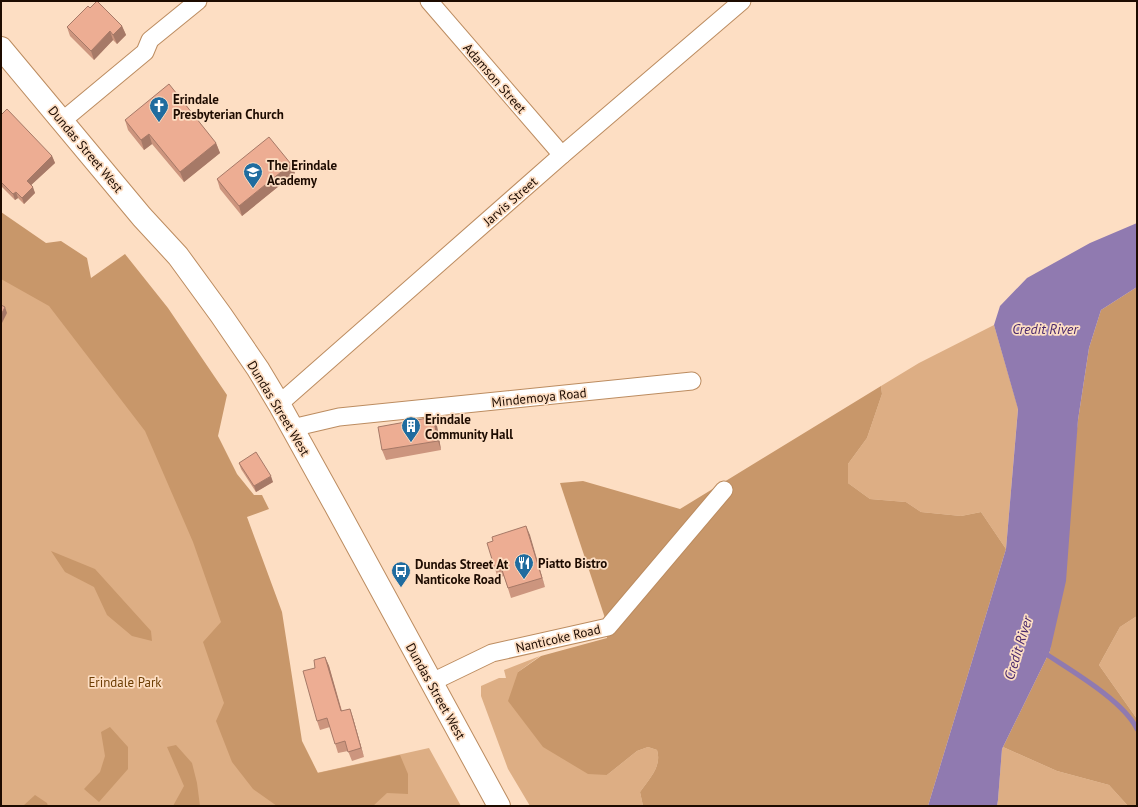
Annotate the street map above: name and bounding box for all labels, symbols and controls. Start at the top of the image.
street label: Adamson Street [459,40,530,117]
place label: Erindale Presbyterian Church [173,91,284,123]
church icon: Erindale Presbyterian Church [148,95,170,123]
street label: Dundas Street West [44,102,127,197]
place label: The Erindale Academy [267,157,338,189]
school or university icon: The Erindale Academy [242,161,264,189]
street label: Jarvis Street [479,173,541,230]
water label: Credit River [1012,320,1079,338]
street label: Dundas Street West [243,358,314,459]
street label: Mindemoya Road [491,384,587,411]
place label: Erindale Community Hall [425,411,513,443]
building icon: Erindale Community Hall [400,415,422,443]
restaurant icon: Piatto Bistro [513,552,535,580]
place label: Piatto Bistro [538,555,607,572]
place label: Dundas Street At Nanticoke Road [415,556,509,588]
bus stop icon: Dundas Street At Nanticoke Road [390,560,412,588]
water label: Credit River [1000,613,1037,682]
street label: Nanticoke Road [514,620,602,656]
street label: Dundas Street West [402,640,469,743]
park label: Erindale Park [88,674,162,691]

